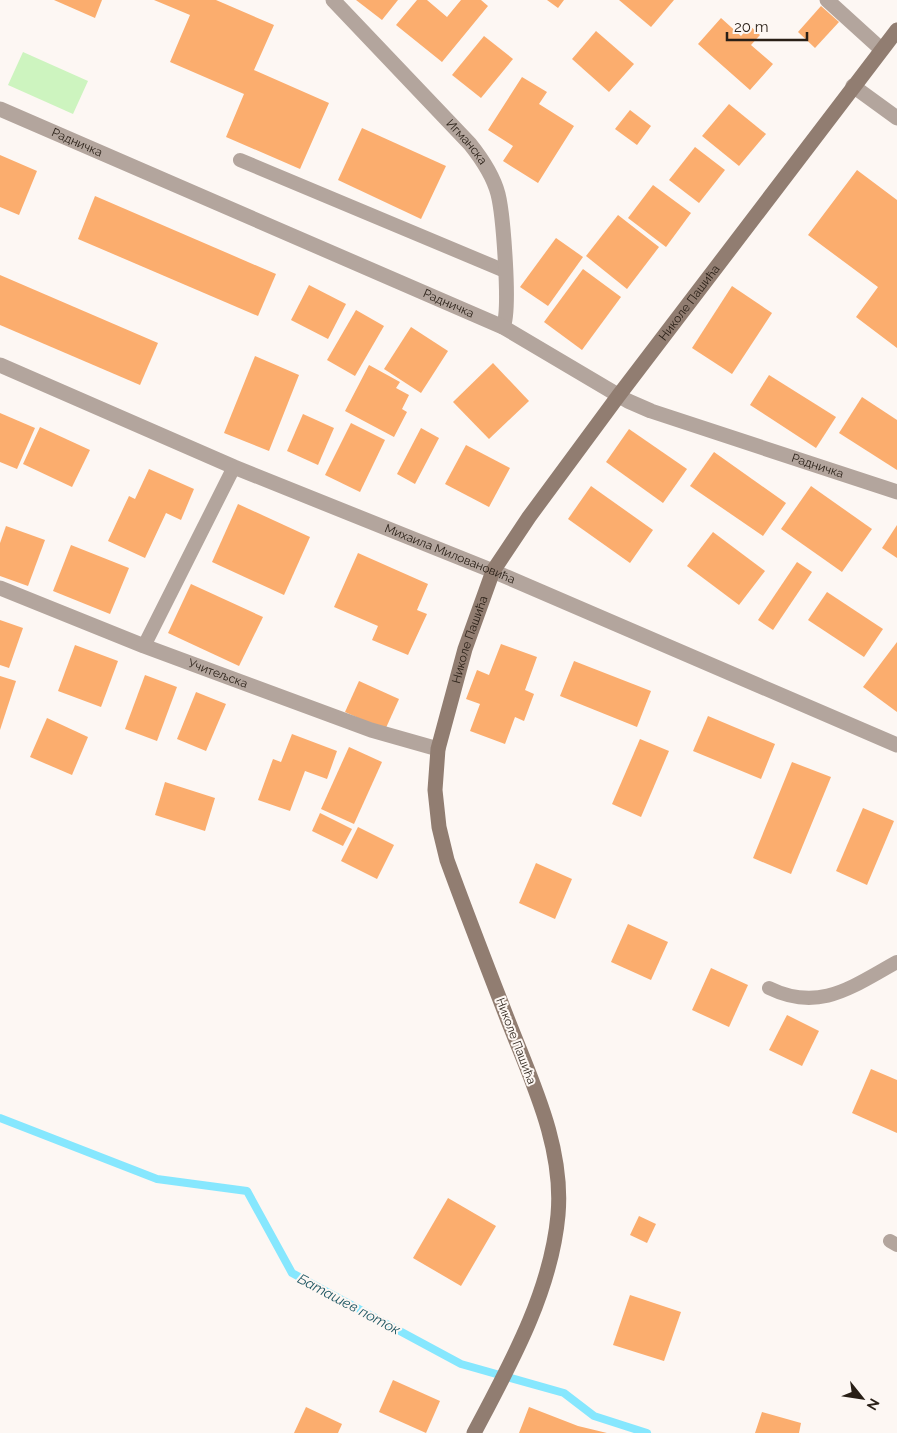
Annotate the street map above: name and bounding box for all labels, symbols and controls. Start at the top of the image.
scale bar [727,10,807,42]
text: 20 m [734,18,769,36]
street label: Игманска [443,116,490,167]
street label: Радничка [50,125,105,160]
street label: Николе Пашића [656,262,723,343]
street label: Радничка [421,286,476,321]
street label: Радничка [790,451,845,481]
street label: Михаила Миловановића [383,521,517,587]
street label: Николе Пашића [449,594,491,685]
street label: Учитељска [186,656,250,691]
street label: Николе Пашића [493,996,539,1086]
water label: Баташев поток [295,1270,403,1338]
north arrow [837,1373,887,1423]
text: N [864,1396,883,1413]

